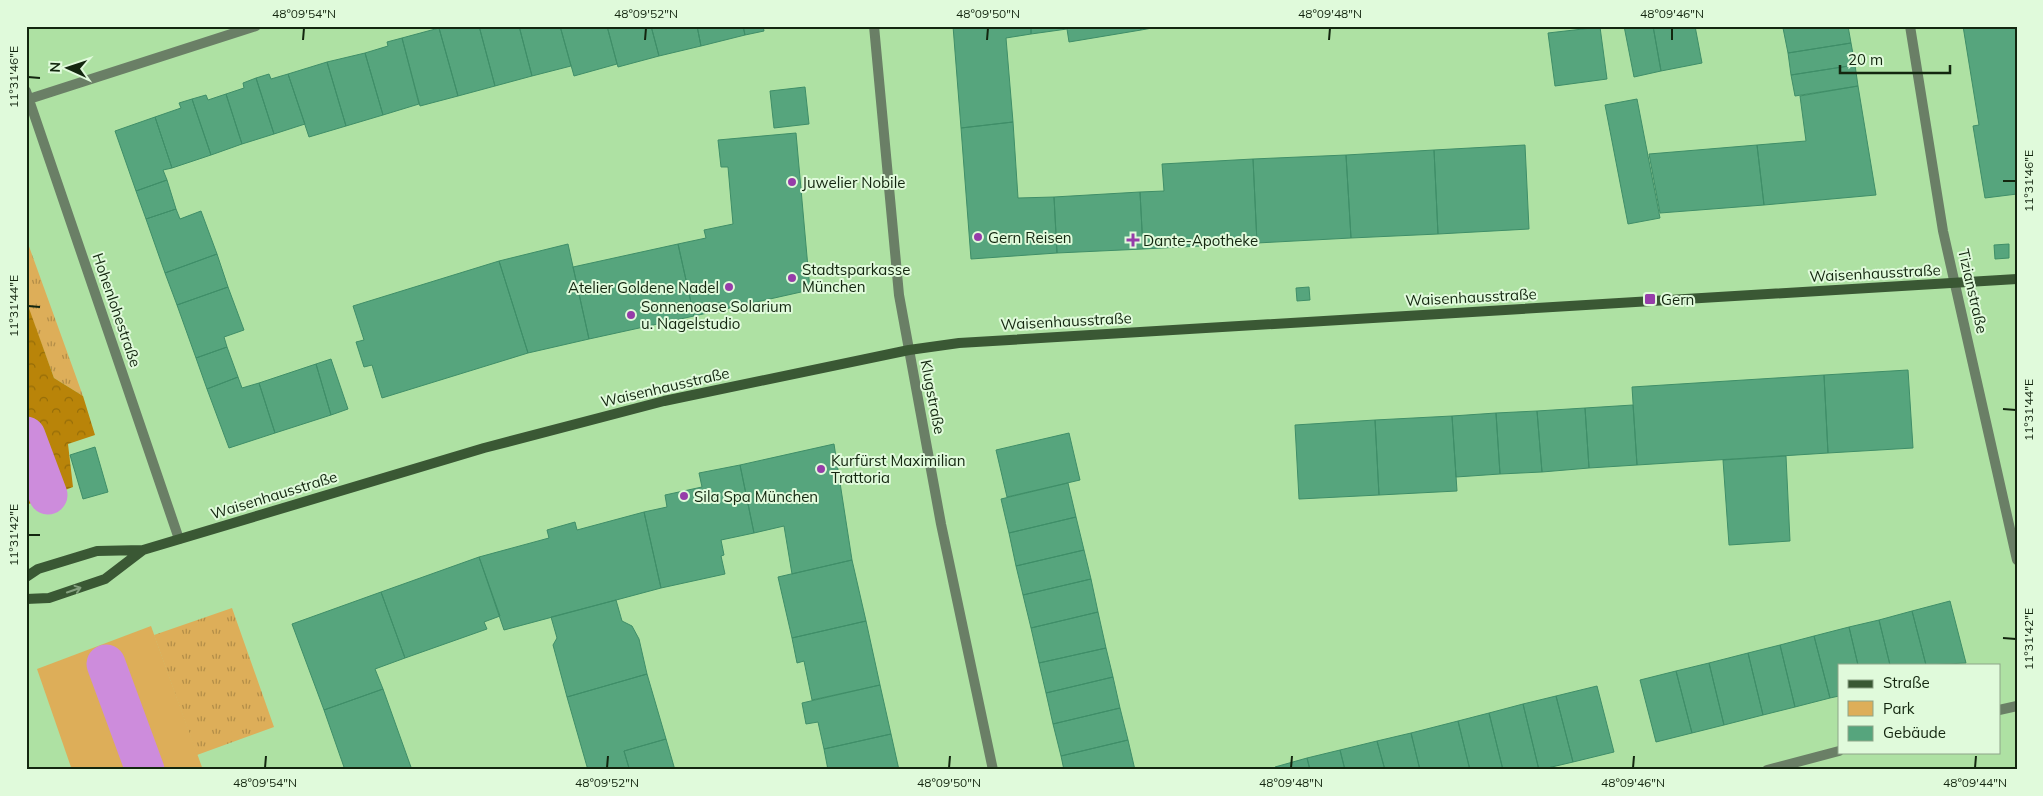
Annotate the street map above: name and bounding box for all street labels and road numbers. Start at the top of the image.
street label: Tizianstraße [1954,247,1992,335]
street label: Hohenlohestraße [89,250,145,370]
street label: Waisenhausstraße [1809,260,1941,286]
street label: Waisenhausstraße [1405,284,1537,310]
street label: Waisenhausstraße [1000,308,1132,334]
street label: Klugstraße [916,358,950,436]
street label: Waisenhausstraße [599,363,731,411]
street label: Waisenhausstraße [208,467,340,523]

